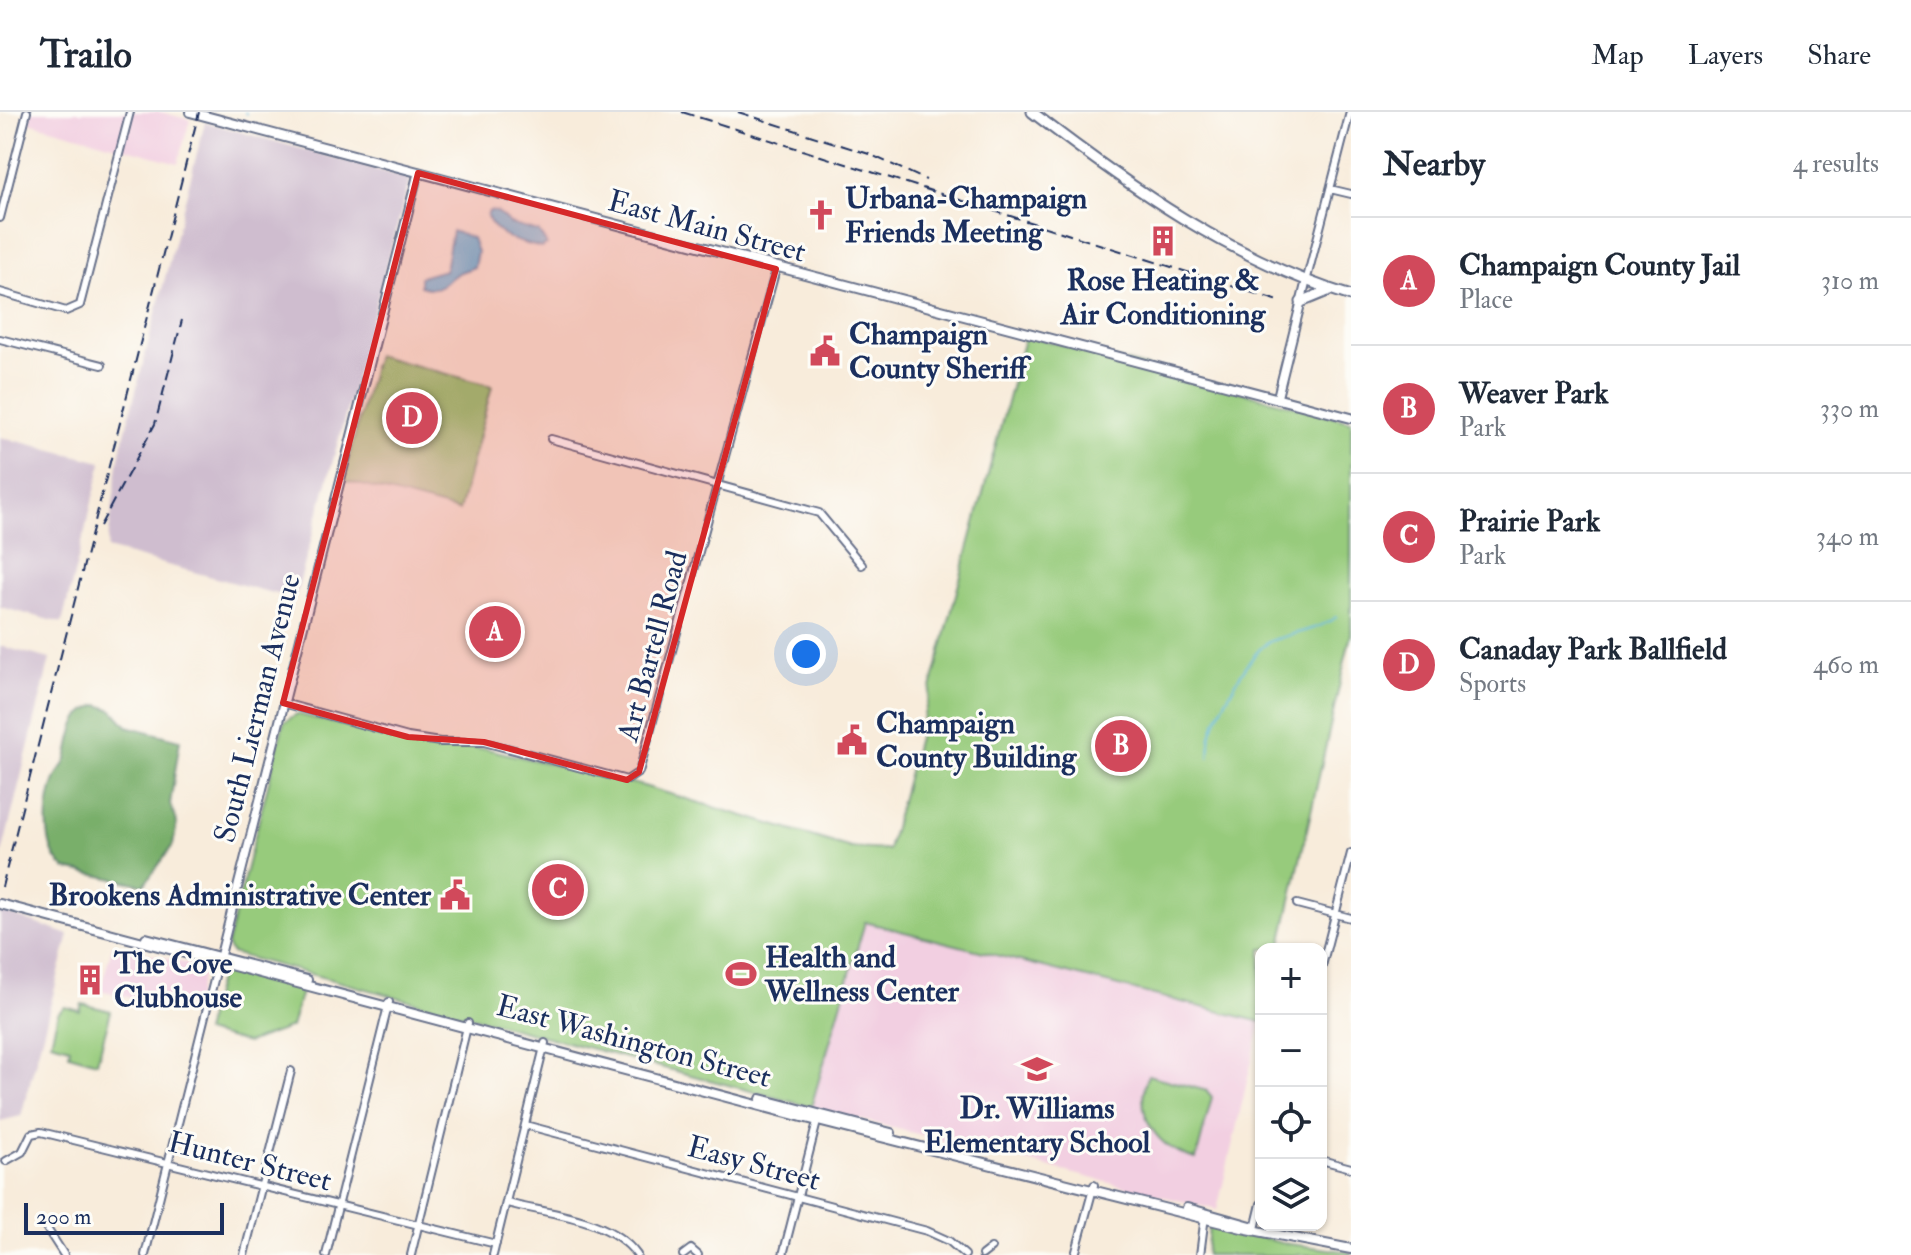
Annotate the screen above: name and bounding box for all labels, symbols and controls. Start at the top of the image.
text: Trailo [40,31,132,79]
text: Map [1591,38,1644,73]
text: Layers [1688,38,1763,73]
text: Share [1807,38,1871,73]
text: Nearby [1383,143,1485,186]
text: 4 results [1793,148,1879,180]
place label: Urbana-Champaign Friends Meeting [845,180,1088,251]
street label: East Main Street [604,182,810,271]
church icon: Urbana-Champaign Friends Meeting [804,198,838,232]
building icon: Rose Heating & Air Conditioning [1146,224,1180,258]
text: Champaign County Jail [1459,247,1740,284]
place label: Rose Heating & Air Conditioning [1059,262,1267,333]
text: A [1401,265,1417,297]
text: 310 m [1821,265,1879,297]
text: Place [1459,284,1513,316]
place label: Champaign County Sheriff [849,316,1032,387]
public building icon: Champaign County Sheriff [808,334,842,368]
text: Weaver Park [1459,375,1609,412]
pin: D [386,388,438,448]
text: B [1400,393,1418,425]
text: 330 m [1820,393,1879,425]
text: Park [1459,412,1506,444]
text: Prairie Park [1459,503,1600,540]
text: C [1399,521,1419,553]
text: 340 m [1816,521,1879,553]
text: Park [1459,540,1506,572]
street label: Art Bartell Road [609,546,696,747]
street label: South Lierman Avenue [206,570,309,846]
pin: A [469,602,521,662]
text: Canaday Park Ballfield [1459,631,1727,668]
your location [786,634,826,674]
text: D [1398,649,1420,681]
text: 460 m [1813,649,1879,681]
text: Sports [1459,668,1526,700]
place label: Champaign County Building [876,705,1077,776]
pin: B [1095,716,1147,776]
public building icon: Champaign County Building [835,723,869,757]
pin: C [532,860,584,920]
place label: Brookens Administrative Center [49,877,432,914]
public building icon: Brookens Administrative Center [438,878,472,912]
place label: Health and Wellness Center [764,939,960,1010]
map controls [1255,943,1327,1231]
button: + [1255,943,1327,1015]
place label: The Cove Clubhouse [113,945,243,1016]
sports icon: Health and Wellness Center [724,957,758,991]
building icon: The Cove Clubhouse [73,963,107,997]
street label: East Washington Street [493,987,775,1096]
button: − [1255,1015,1327,1087]
school or university icon: Dr. Williams Elementary School [1020,1052,1054,1086]
button: locate [1255,1087,1327,1159]
place label: Dr. Williams Elementary School [924,1090,1151,1161]
street label: Hunter Street [164,1123,336,1200]
street label: Easy Street [683,1128,825,1199]
button: layers [1255,1159,1327,1231]
scale bar [24,1199,224,1235]
text: 200 m [36,1203,91,1231]

